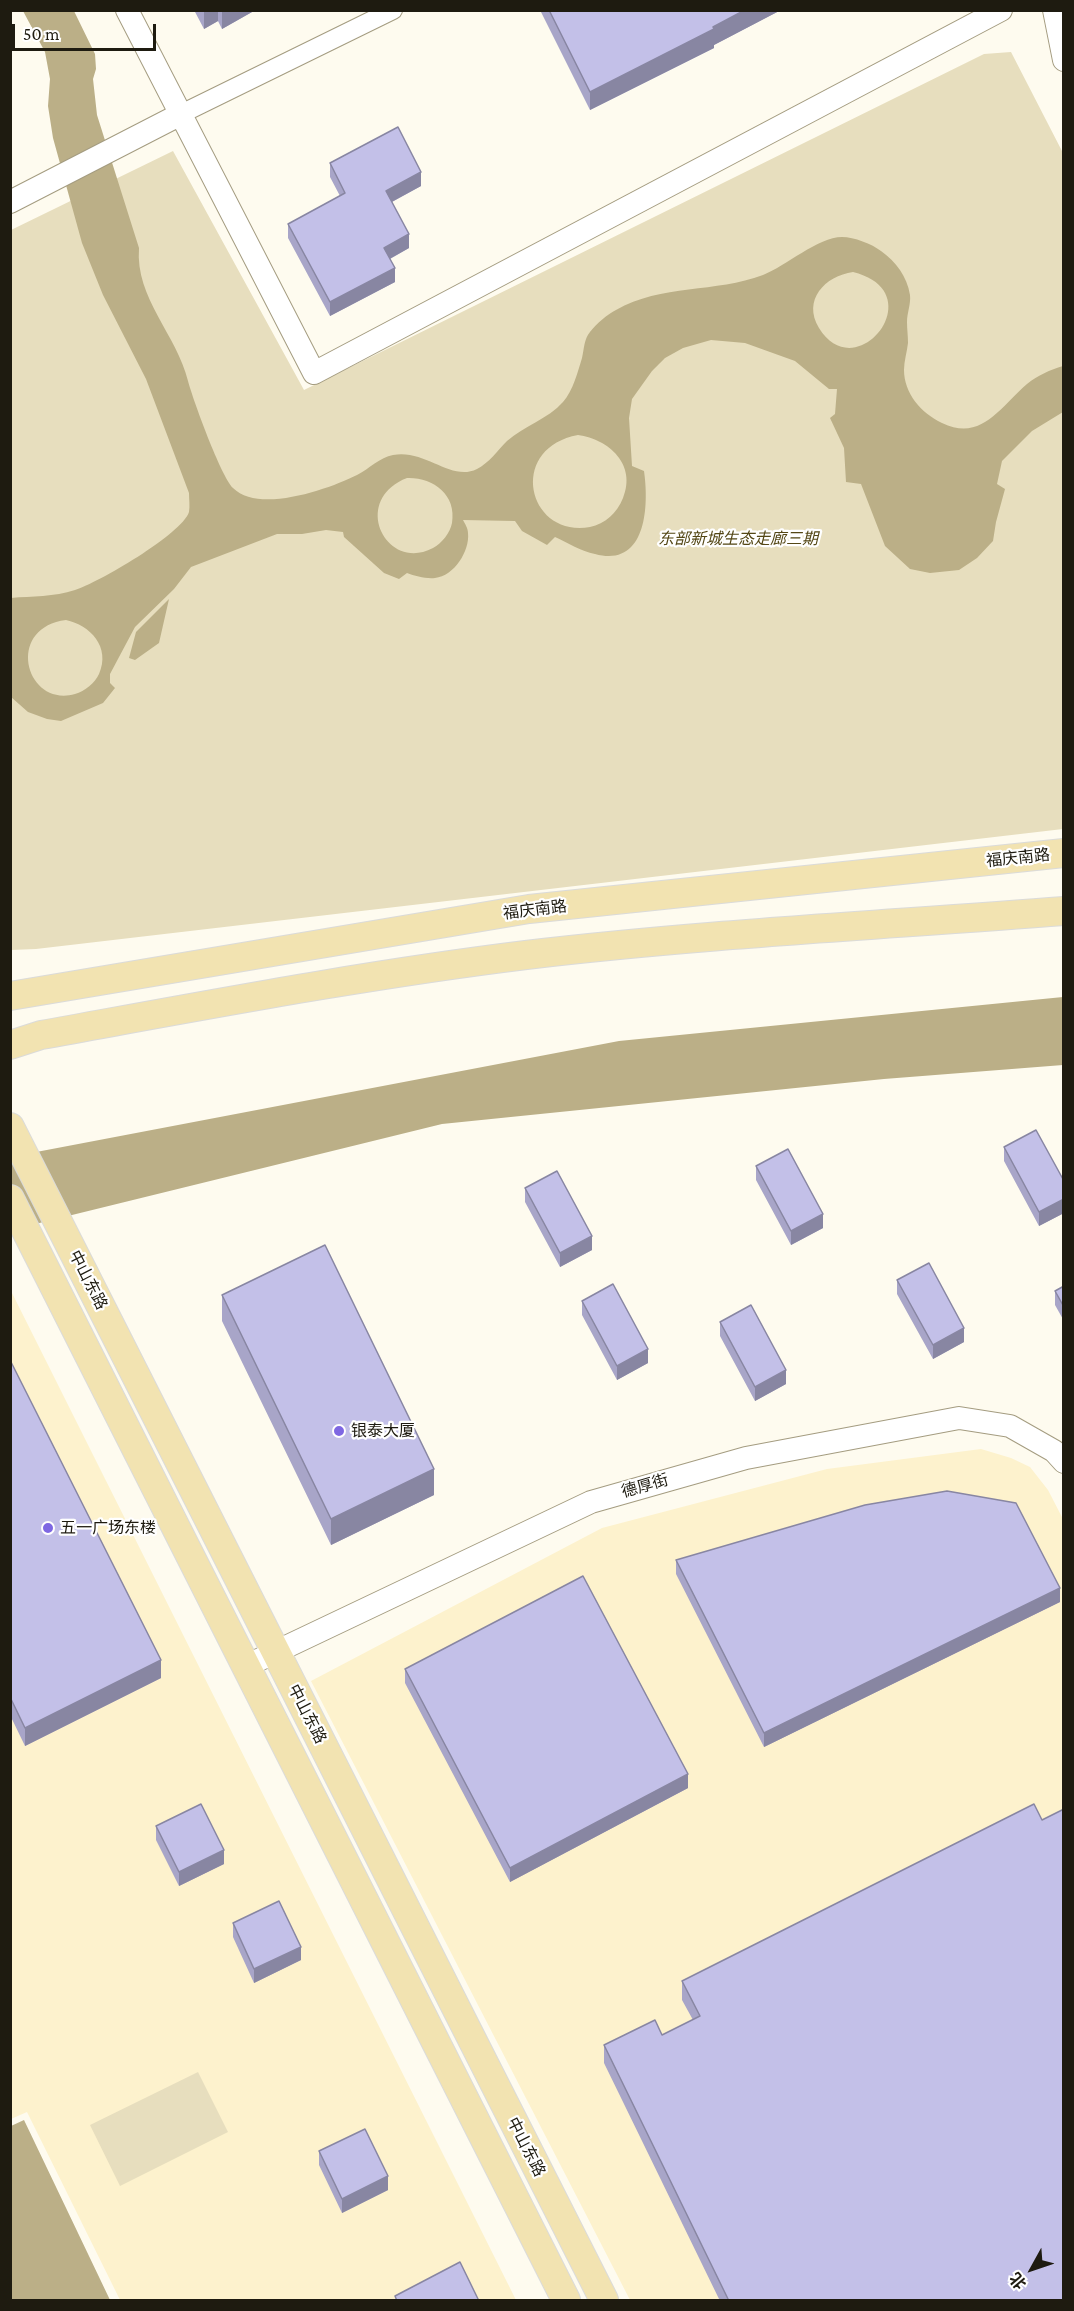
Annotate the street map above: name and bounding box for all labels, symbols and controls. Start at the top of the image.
scale bar [15,12,159,50]
text: 50 m [23,24,60,44]
park label: 东部新城生态走廊三期 [658,529,818,549]
street label: 福庆南路 [985,845,1051,871]
street label: 福庆南路 [502,897,568,923]
street label: 中山东路 [65,1247,111,1313]
place label: 银泰大厦 [351,1421,415,1441]
marker: 银泰大厦 [332,1424,346,1438]
street label: 德厚街 [619,1470,671,1502]
place label: 五一广场东楼 [60,1518,156,1538]
marker: 五一广场东楼 [41,1521,55,1535]
street label: 中山东路 [284,1681,330,1747]
street label: 中山东路 [503,2114,549,2180]
north arrow [1002,2239,1062,2299]
text: 北 [1006,2269,1029,2292]

